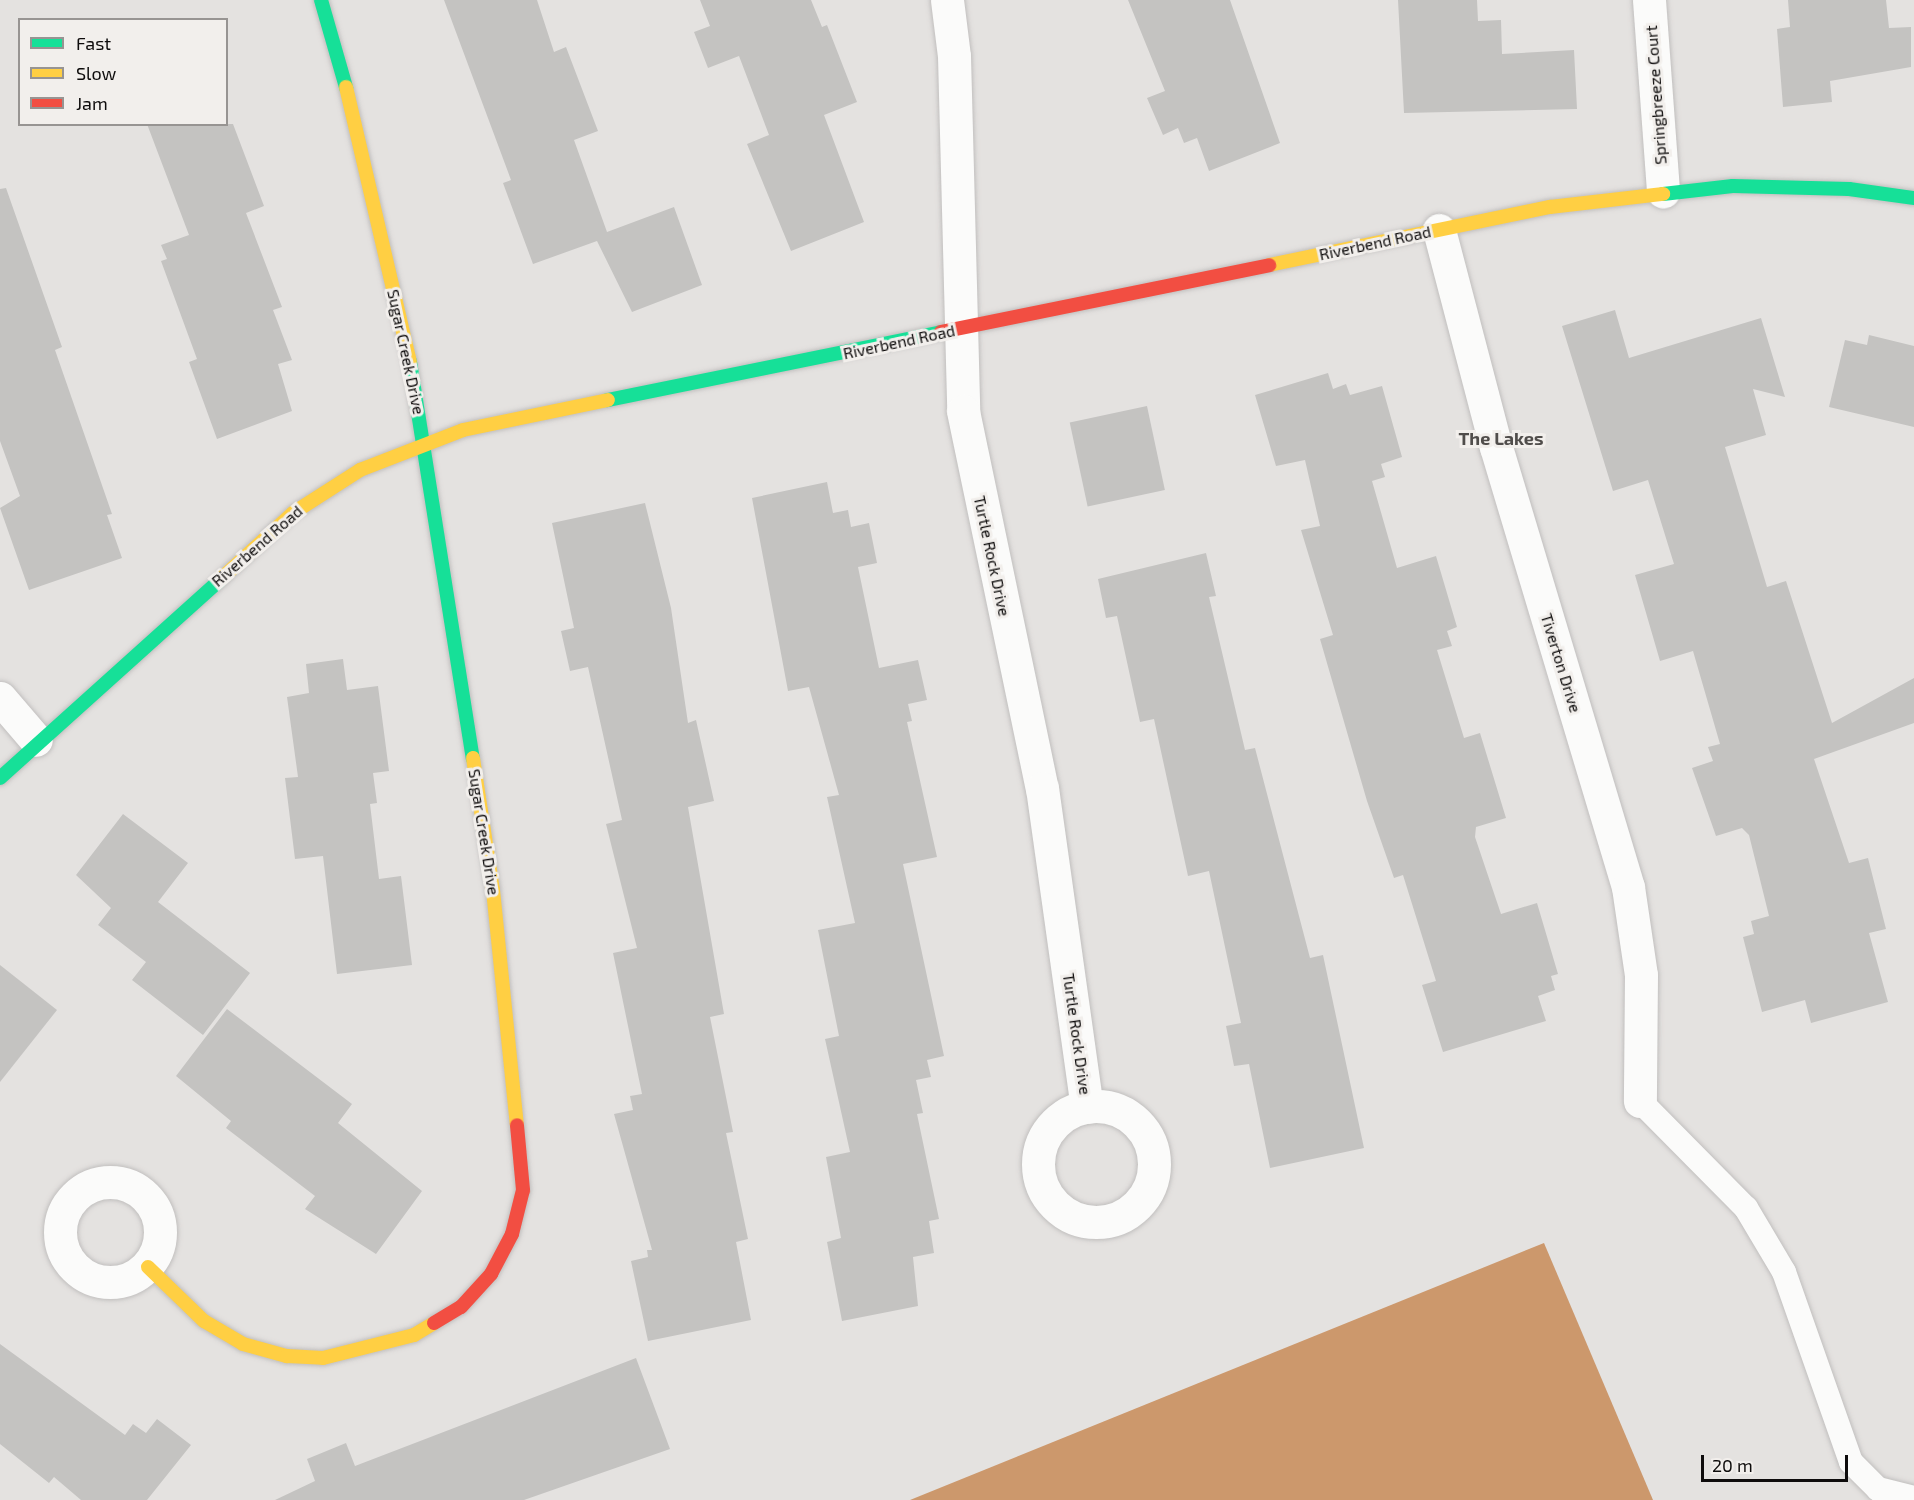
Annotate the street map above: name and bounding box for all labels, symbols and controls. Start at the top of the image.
legend [18,18,228,126]
street label: Springbreeze Court [1642,25,1670,165]
text: Fast [76,32,111,54]
text: Slow [76,62,116,84]
text: Jam [76,92,108,114]
street label: Riverbend Road [1317,222,1433,264]
street label: Sugar Creek Drive [383,287,429,417]
street label: Riverbend Road [841,321,957,363]
district label: The Lakes [1458,427,1544,449]
street label: Turtle Rock Drive [970,494,1014,618]
street label: Riverbend Road [208,501,306,591]
street label: Tiverton Drive [1537,611,1585,715]
street label: Sugar Creek Drive [465,767,503,897]
street label: Turtle Rock Drive [1059,972,1095,1096]
scale bar [1704,1443,1851,1481]
text: 20 m [1712,1454,1753,1476]

